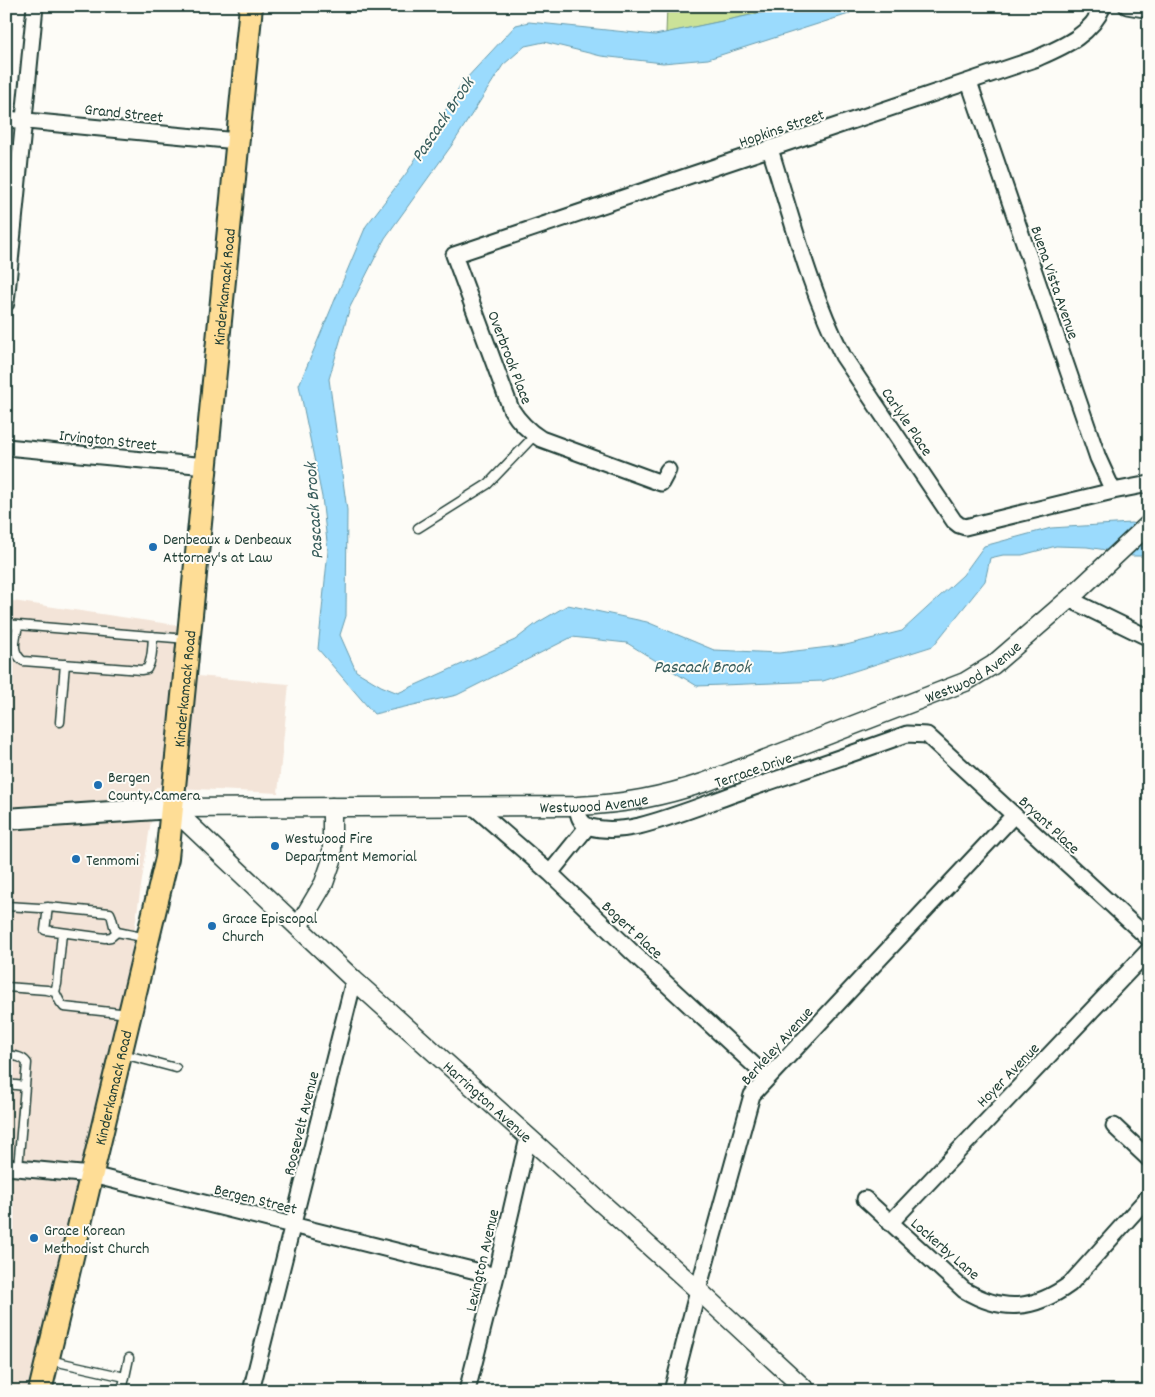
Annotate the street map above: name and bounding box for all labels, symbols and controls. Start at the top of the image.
water label: Pascack Brook [407,72,483,168]
street label: Grand Street [83,99,164,130]
street label: Hopkins Street [736,104,828,155]
street label: Buena Vista Avenue [1024,223,1084,342]
street label: Kinderkamack Road [209,227,243,347]
street label: Overbrook Place [480,308,537,408]
street label: Carlyle Place [875,384,937,461]
street label: Irvington Street [58,425,158,458]
water label: Pascack Brook [300,460,331,560]
place label: Denbeaux & Denbeaux Attorney's at Law [163,529,291,570]
marker: Denbeaux & Denbeaux Attorney's at Law [147,541,159,553]
street label: Kinderkamack Road [169,629,203,749]
street label: Westwood Avenue [922,636,1027,710]
water label: Pascack Brook [653,656,752,681]
street label: Terrace Drive [712,747,796,795]
place label: Bergen County Camera [108,767,201,808]
marker: Bergen County Camera [92,779,104,791]
street label: Westwood Avenue [540,789,650,820]
street label: Bryant Place [1012,791,1084,860]
place label: Westwood Fire Department Memorial [285,828,417,869]
marker: Westwood Fire Department Memorial [269,840,281,852]
place label: Tenmomi [86,850,139,873]
marker: Tenmomi [70,853,82,865]
street label: Bogert Place [596,896,667,965]
place label: Grace Episcopal Church [222,908,317,949]
marker: Grace Episcopal Church [206,920,218,932]
street label: Berkeley Avenue [736,1002,820,1091]
street label: Kinderkamack Road [90,1028,140,1148]
street label: Hoyer Avenue [972,1038,1046,1113]
street label: Harrington Avenue [437,1056,536,1149]
street label: Roosevelt Avenue [278,1069,326,1178]
street label: Bergen Street [212,1179,299,1222]
street label: Lexington Avenue [460,1207,506,1314]
street label: Lockerby Lane [905,1213,984,1287]
place label: Grace Korean Methodist Church [44,1220,149,1261]
marker: Grace Korean Methodist Church [28,1232,40,1244]

